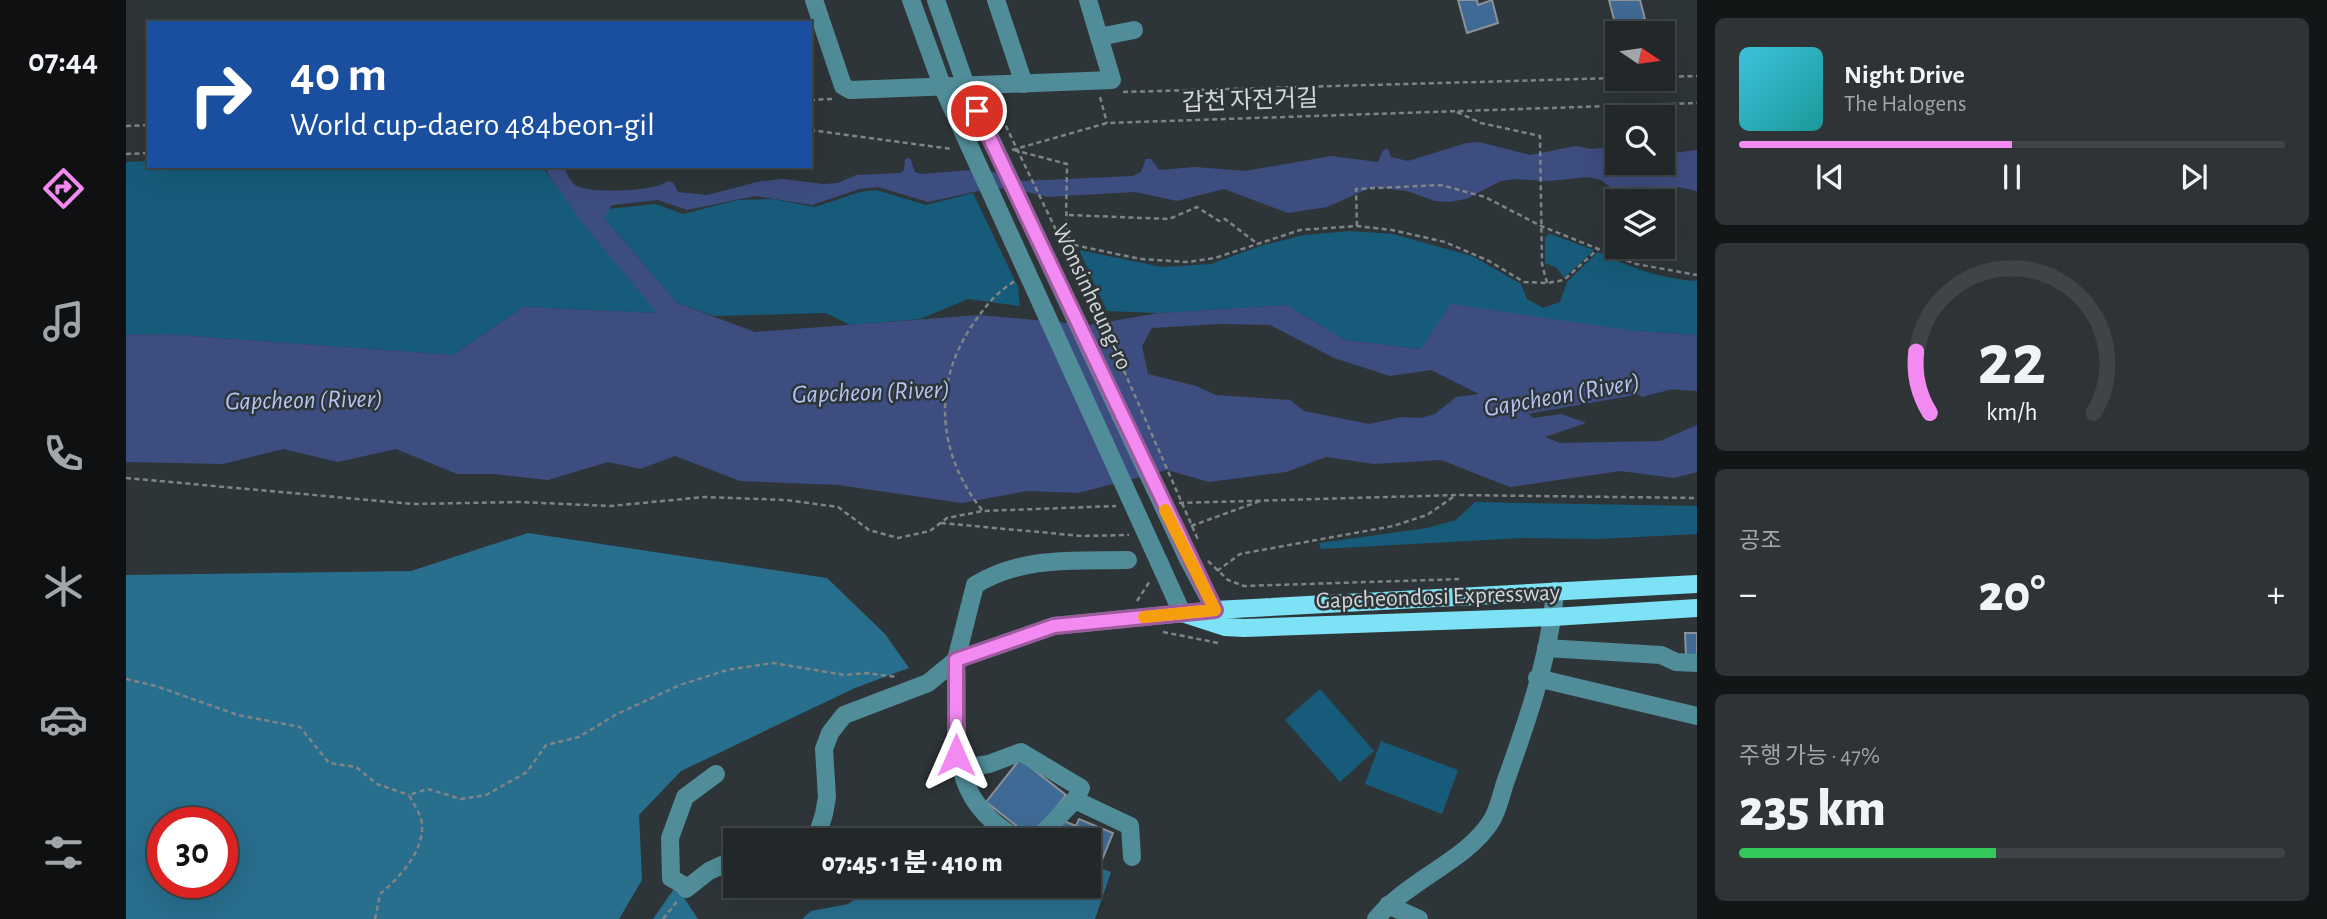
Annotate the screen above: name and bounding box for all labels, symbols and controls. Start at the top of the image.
north arrow [1605,21,1675,91]
map controls [1605,21,1675,259]
text: 07:44 [28,45,98,77]
icon: right [175,49,266,140]
text: 40 m [290,51,387,100]
text: Night Drive [1844,62,1965,88]
pin [947,81,1007,141]
street label: 갑천 자전거길 [1181,86,1319,115]
icon: arrive [958,92,996,130]
text: The Halogens [1844,93,1966,116]
button: search [1605,105,1675,175]
text: World cup-daero 484beon-gil [290,109,655,141]
icon: previous [1811,158,1849,196]
icon: pause [1993,158,2031,196]
icon: next [2175,158,2213,196]
icon: directions [39,164,88,213]
button: layers [1605,189,1675,259]
street label: Wonsinheung-ro [1048,220,1136,374]
icon: music [39,297,88,346]
text: 22 [1978,325,2046,398]
water label: Gapcheon (River) [1482,368,1642,422]
water label: Gapcheon (River) [792,376,950,408]
water label: Gapcheon (River) [225,386,383,414]
text: km/h [1986,400,2038,425]
icon: phone [39,429,88,478]
text: 공조 [1739,530,1781,553]
icon: climate [39,562,88,611]
text: 20° [1978,568,2046,620]
text: − [1739,576,1757,614]
text: + [2267,576,2285,614]
street label: Gapcheondosi Expressway [1315,581,1561,613]
icon: car [39,695,88,744]
position arrow [919,718,993,792]
text: 주행 가능 · 47% [1739,745,1880,768]
text: 235 km [1739,783,1886,835]
speed limit sign: 30 [147,807,238,898]
icon: filters [39,828,88,877]
text: 07:45 · 1 분 · 410 m [821,850,1003,876]

